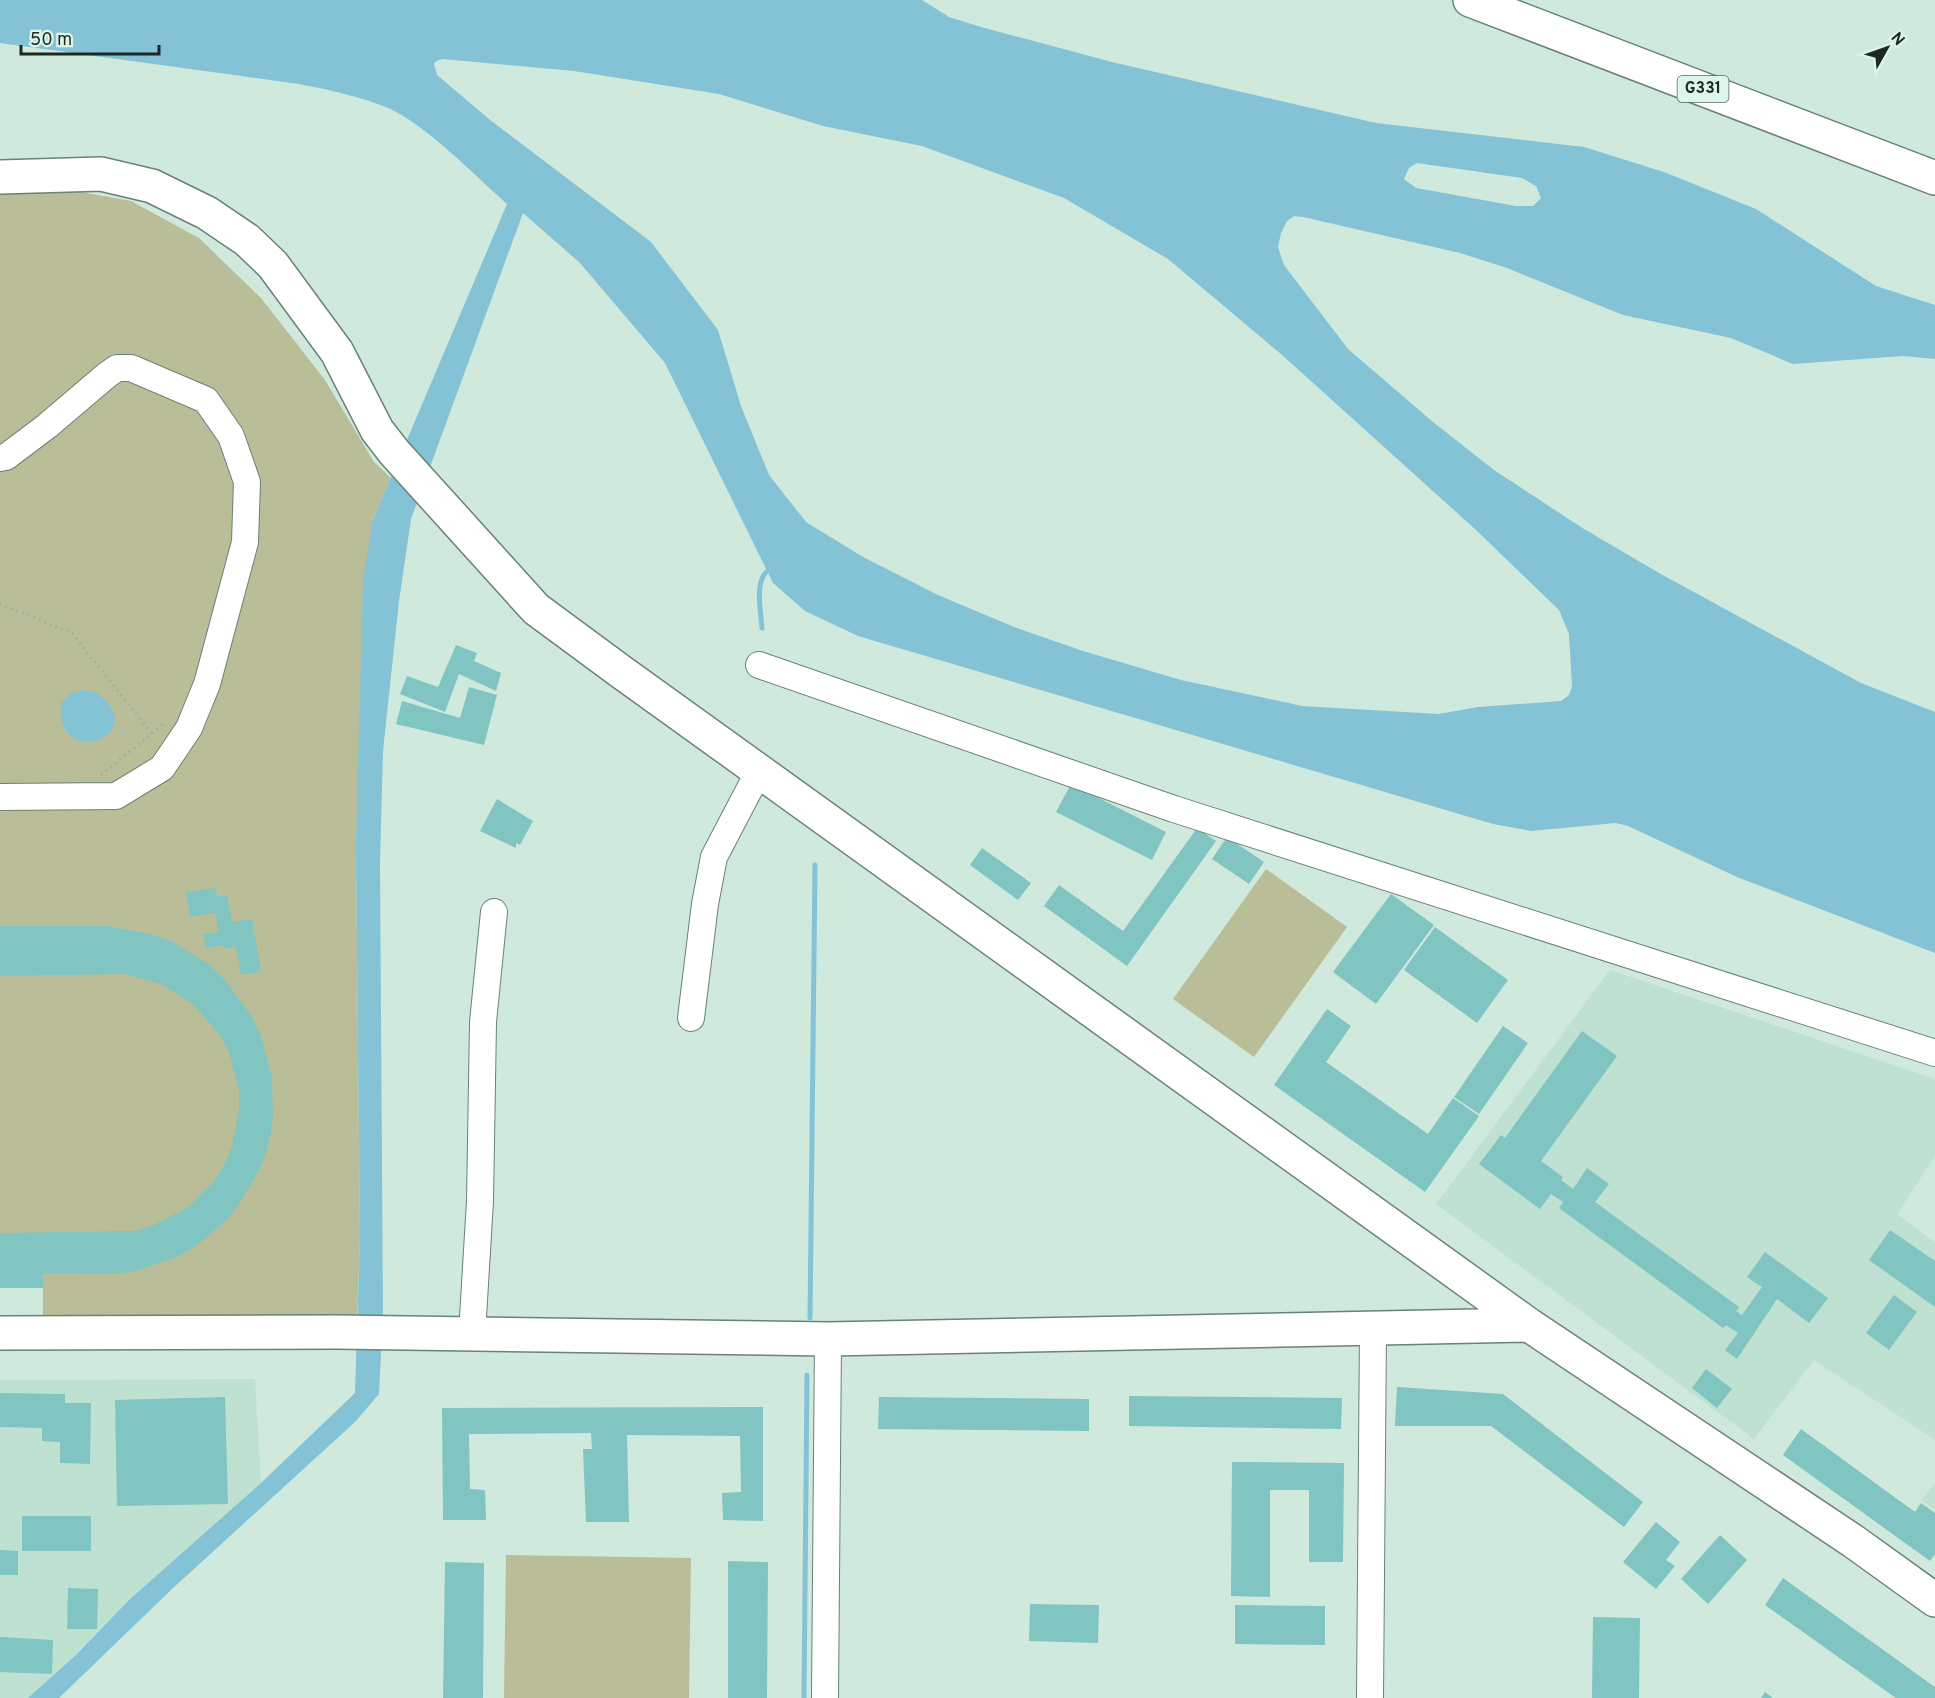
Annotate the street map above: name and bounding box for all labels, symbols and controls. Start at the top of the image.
scale bar [21,18,159,56]
north arrow [1857,18,1917,78]
text: 50 m [30,29,72,52]
text: N [1886,29,1908,50]
road number: G331 [1678,76,1728,102]

